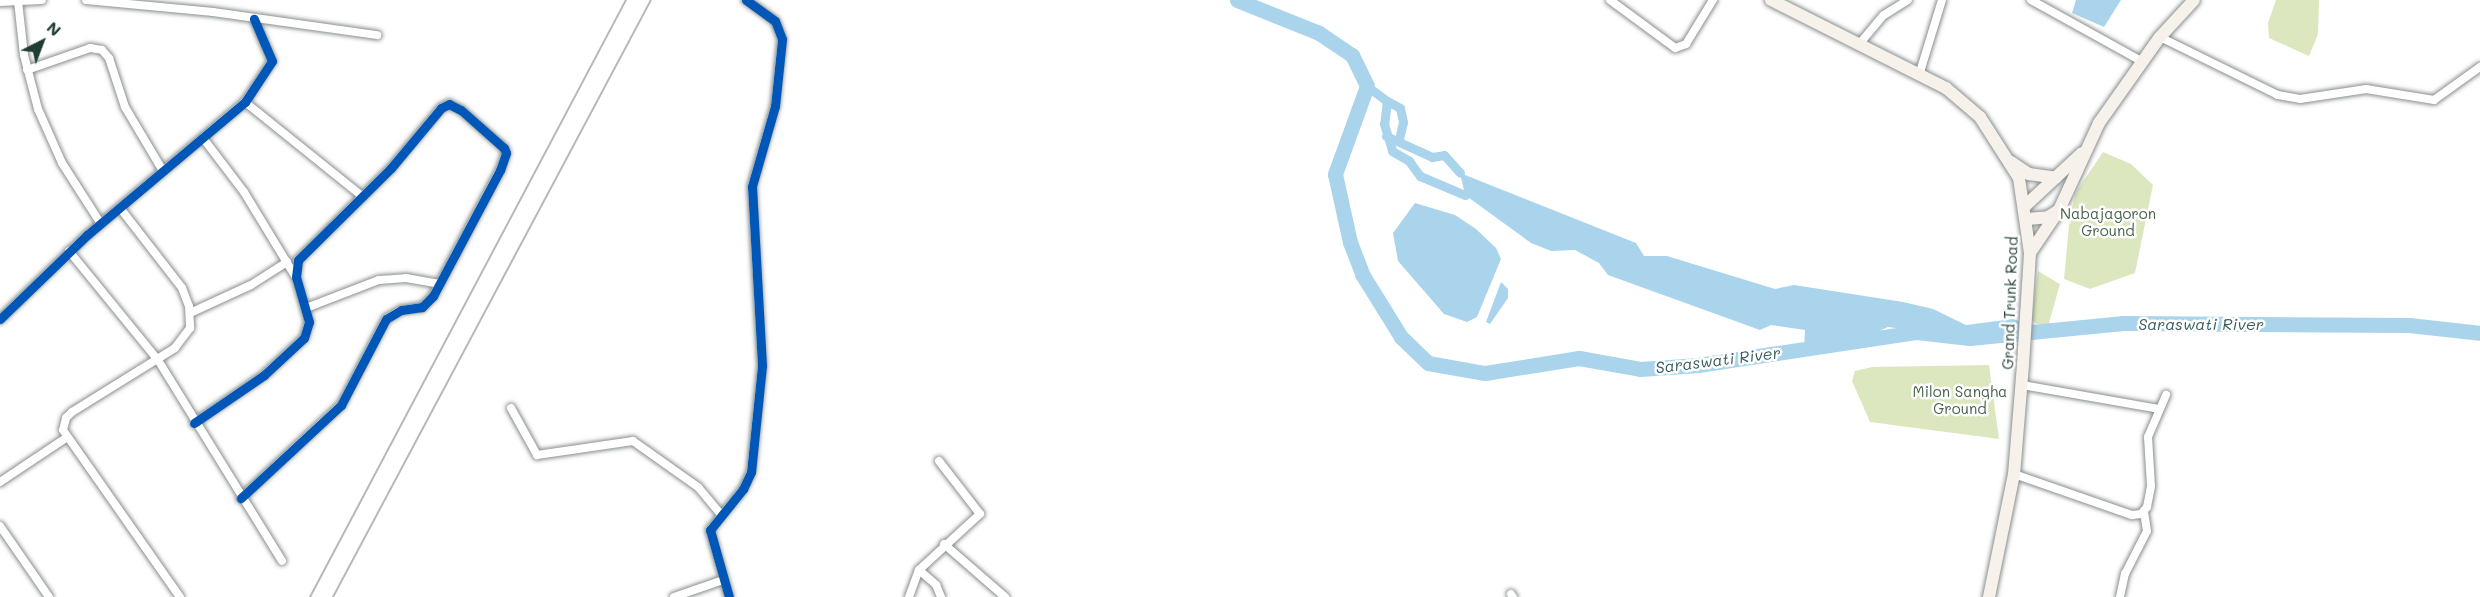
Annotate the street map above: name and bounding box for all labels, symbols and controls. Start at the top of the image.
north arrow [12,12,72,72]
text: N [43,16,66,40]
park label: Nabajagoron Ground [2060,204,2156,239]
street label: Grand Trunk Road [1999,236,2021,370]
water label: Saraswati River [2138,314,2264,334]
water label: Saraswati River [1654,343,1782,377]
park label: Milon Sangha Ground [1913,382,2007,417]

